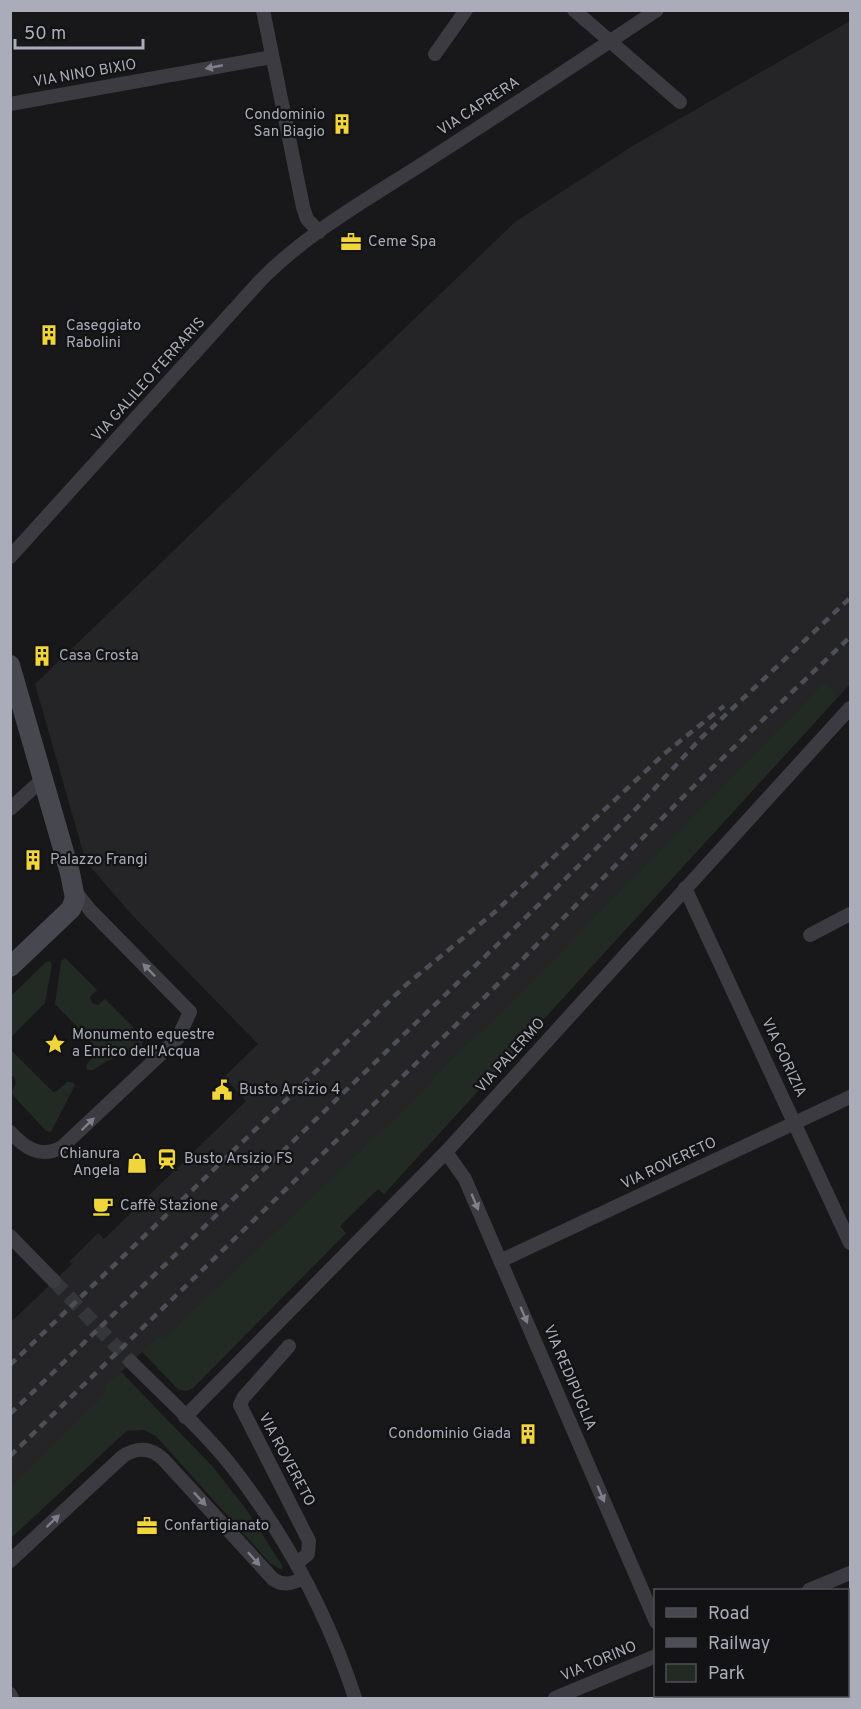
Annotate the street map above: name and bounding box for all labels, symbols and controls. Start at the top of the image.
scale bar [15,12,142,50]
text: 50 m [24,23,66,46]
street label: VIA NINO BIXIO [32,56,138,92]
one-way arrow [204,63,223,72]
street label: VIA CAPRERA [434,73,524,141]
place label: Condominio San Biagio [244,106,325,142]
building icon: Condominio San Biagio [330,112,354,136]
office icon: Ceme Spa [339,230,363,254]
place label: Ceme Spa [368,233,436,252]
street label: VIA GALILEO FERRARIS [88,314,210,446]
place label: Caseggiato Rabolini [66,317,141,353]
building icon: Caseggiato Rabolini [37,323,61,347]
building icon: Casa Crosta [30,644,54,668]
place label: Casa Crosta [59,647,139,666]
building icon: Palazzo Frangi [21,848,45,872]
place label: Palazzo Frangi [50,851,148,870]
one-way arrow [143,964,157,978]
street label: VIA PALERMO [472,1014,550,1098]
street label: VIA GORIZIA [756,1015,810,1101]
place label: Monumento equestre a Enrico dell'Acqua [72,1026,215,1062]
place icon: Monumento equestre a Enrico dell'Acqua [43,1032,67,1056]
public building icon: Busto Arsizio 4 [210,1078,234,1102]
place label: Busto Arsizio 4 [239,1081,340,1100]
one-way arrow [80,1117,95,1131]
street label: VIA ROVERETO [618,1134,720,1194]
place label: Chianura Angela [60,1145,120,1181]
station icon: Busto Arsizio FS [155,1147,179,1171]
place label: Busto Arsizio FS [184,1150,293,1169]
shop icon: Chianura Angela [125,1151,149,1175]
one-way arrow [470,1193,480,1211]
cafe icon: Caffè Stazione [91,1194,115,1218]
place label: Caffè Stazione [120,1197,218,1216]
one-way arrow [519,1307,528,1324]
street label: VIA REDIPUGLIA [538,1322,600,1434]
street label: VIA ROVERETO [253,1410,319,1510]
building icon: Condominio Giada [516,1422,540,1446]
place label: Condominio Giada [388,1425,511,1444]
one-way arrow [596,1486,606,1504]
one-way arrow [193,1492,207,1507]
office icon: Confartigianato [135,1514,159,1538]
one-way arrow [45,1515,60,1528]
place label: Confartigianato [164,1517,269,1536]
one-way arrow [247,1552,261,1566]
legend [654,1589,849,1697]
text: Road [708,1603,750,1626]
text: Railway [708,1633,770,1656]
street label: VIA TORINO [558,1637,640,1687]
text: Park [708,1663,745,1686]

